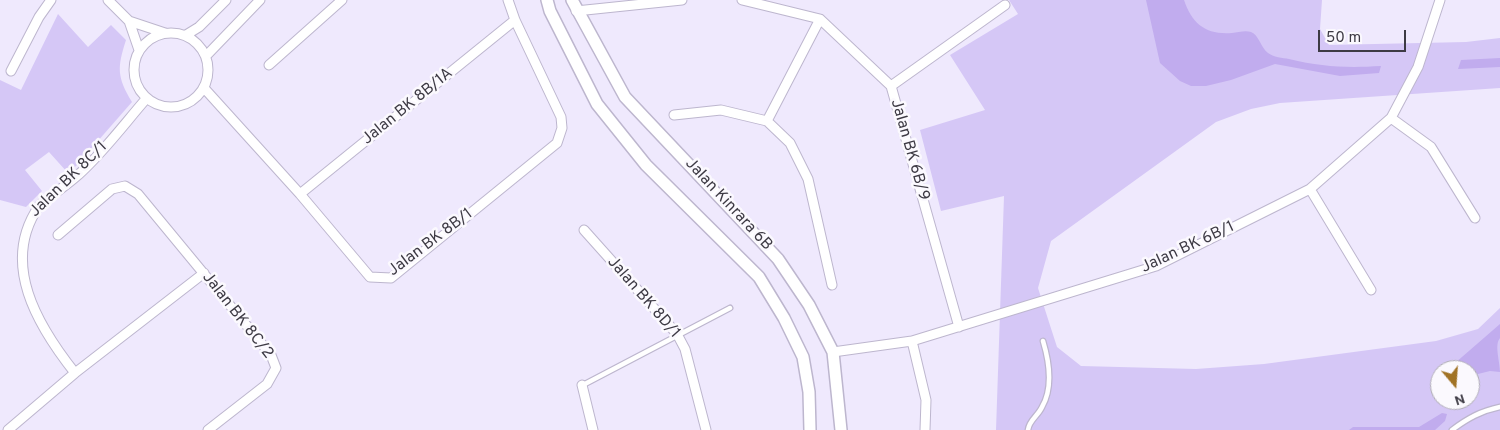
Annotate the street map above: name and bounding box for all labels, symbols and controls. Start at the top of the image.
scale bar [1320,20,1408,52]
text: 50 m [1326,29,1361,48]
street label: Jalan BK 8B/1A [359,64,457,150]
street label: Jalan BK 6B/9 [885,97,933,203]
street label: Jalan BK 8C/1 [26,138,112,222]
street label: Jalan Kinrara 6B [680,155,776,255]
street label: Jalan BK 8B/1 [385,205,477,281]
street label: Jalan BK 6B/1 [1138,218,1238,278]
street label: Jalan BK 8D/1 [602,253,684,343]
street label: Jalan BK 8C/2 [197,269,277,363]
north arrow [1430,360,1480,410]
text: N [1452,389,1467,408]

